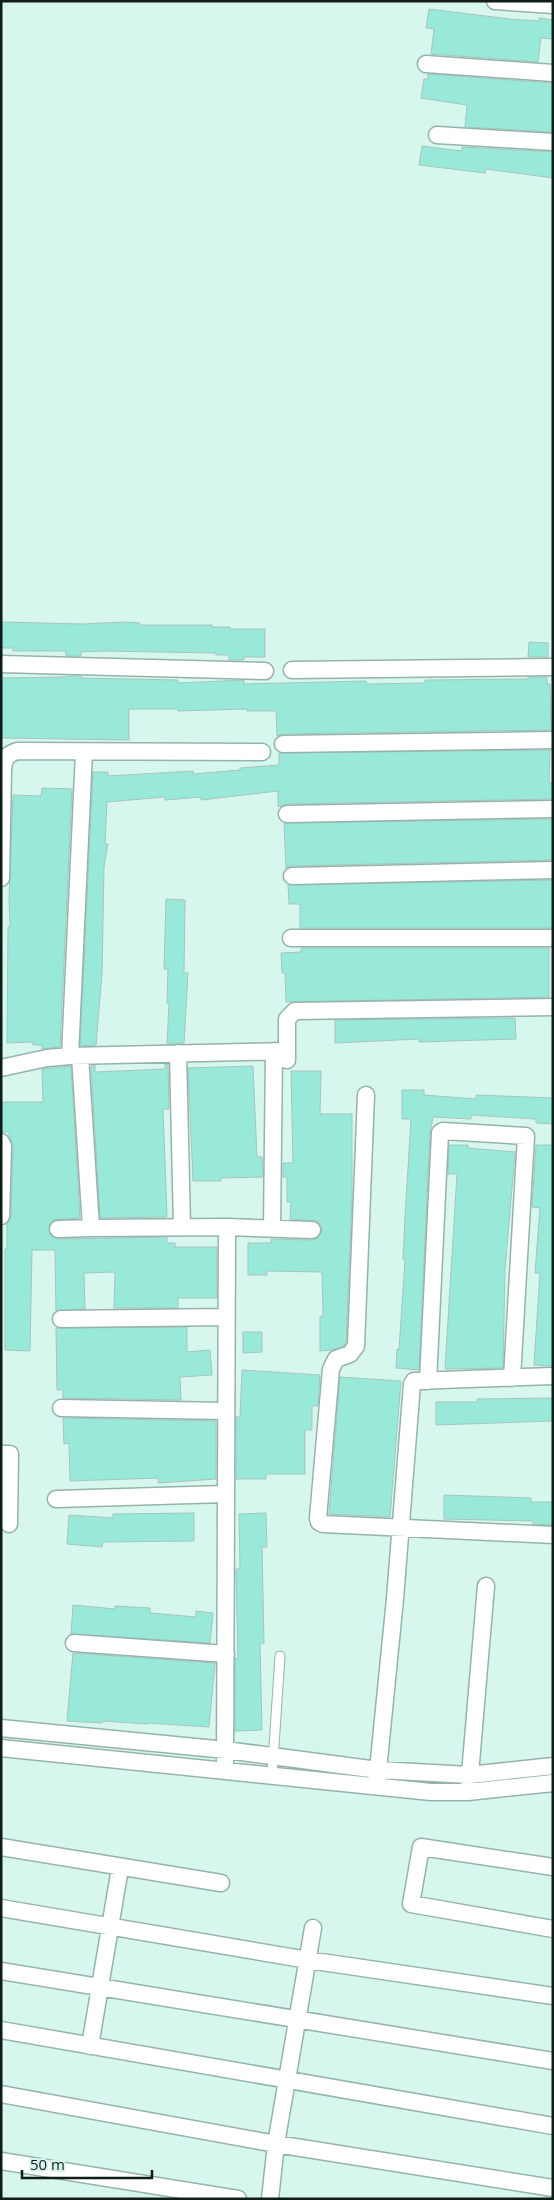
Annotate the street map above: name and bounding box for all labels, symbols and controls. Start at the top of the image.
scale bar [22,2148,152,2180]
text: 50 m [30,2154,65,2174]

